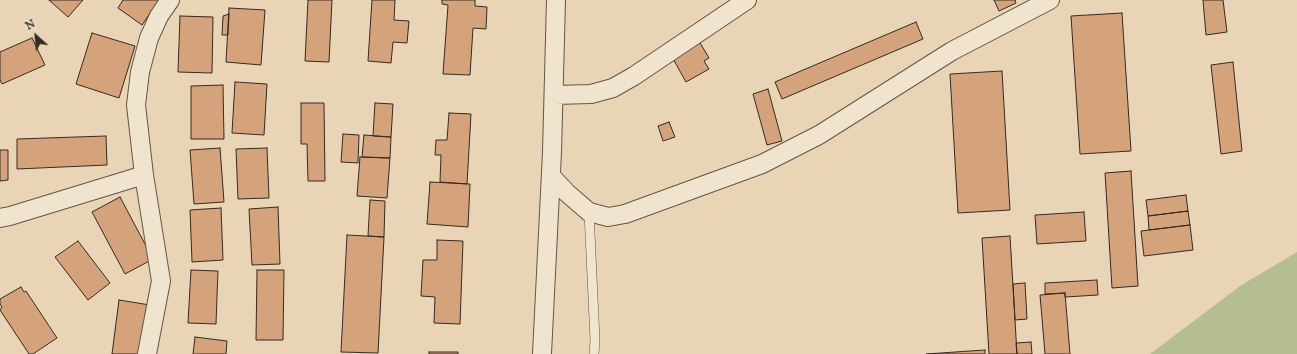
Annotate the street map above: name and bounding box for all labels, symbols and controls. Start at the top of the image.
north arrow [16,16,56,56]
text: N [23,17,37,33]

